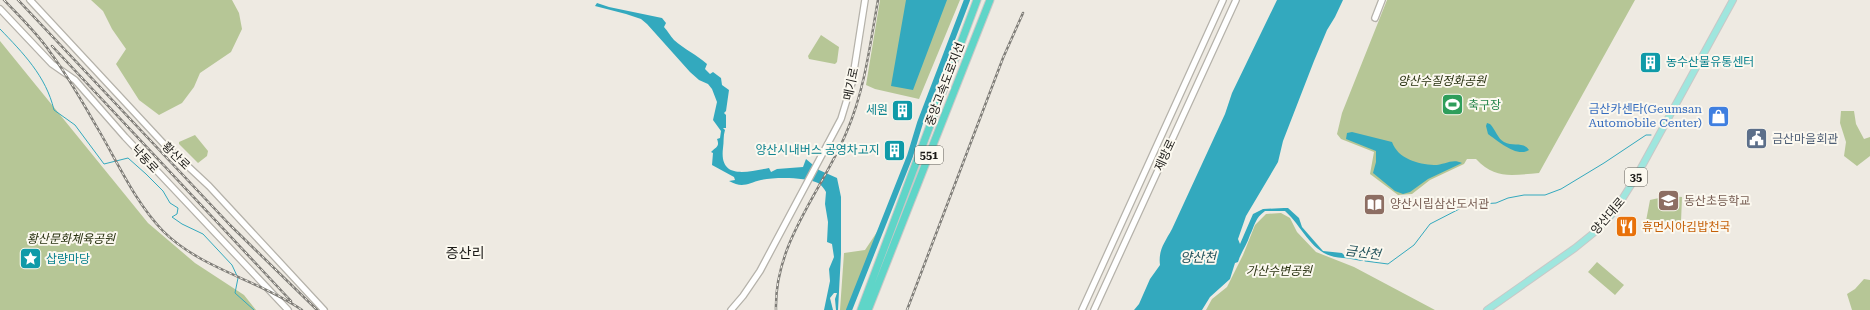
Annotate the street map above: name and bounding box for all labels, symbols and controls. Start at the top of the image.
street label: 중앙고속도로지선 [923,40,967,128]
building icon: 농수산물유통센터 [1637,49,1663,75]
place label: 농수산물유통센터 [1666,55,1754,69]
street label: 메기로 [841,66,861,102]
park label: 양산수질정화공원 [1398,74,1487,88]
sports icon: 축구장 [1439,92,1465,118]
building icon: 세원 [890,97,916,123]
place label: 축구장 [1468,98,1501,112]
place label: 금산카센타(Geumsan Automobile Center) [1588,102,1702,130]
place label: 세원 [866,103,888,117]
shop icon: 금산카센타(Geumsan Automobile Center) [1705,103,1731,129]
public building icon: 금산마을회관 [1743,126,1769,152]
place label: 금산마을회관 [1772,132,1838,146]
building icon: 양산시내버스 공영차고지 [882,137,908,163]
street label: 제방로 [1152,137,1178,173]
street label: 황산로 [159,139,193,173]
street label: 낙동로 [129,142,161,176]
place label: 양산시내버스 공영차고지 [756,143,880,157]
road number: 551 [915,146,943,164]
road number: 35 [1625,168,1647,186]
school or university icon: 동산초등학교 [1655,188,1681,214]
library icon: 양산시립삼산도서관 [1362,191,1388,217]
place label: 동산초등학교 [1684,194,1750,208]
street label: 양산대로 [1588,195,1628,237]
place label: 양산시립삼산도서관 [1390,197,1489,211]
restaurant icon: 휴먼시아김밥천국 [1613,214,1639,240]
place label: 휴먼시아김밥천국 [1642,220,1730,234]
park label: 황산문화체육공원 [27,232,116,246]
water label: 금산천 [1344,243,1383,262]
district label: 증산리 [446,245,484,261]
place icon: 삽량마당 [17,246,43,272]
water label: 양산천 [1180,250,1217,265]
place label: 삽량마당 [46,252,90,266]
park label: 가산수변공원 [1246,264,1313,278]

